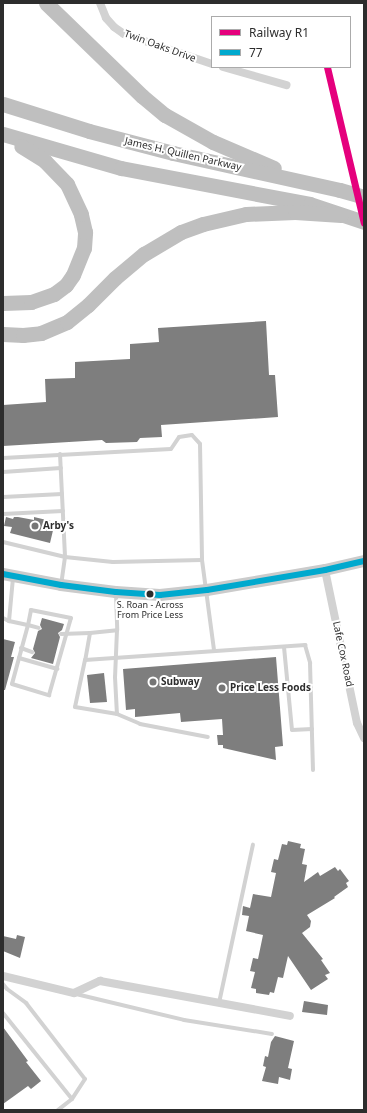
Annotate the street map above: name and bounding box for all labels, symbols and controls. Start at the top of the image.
legend [211,16,351,68]
text: Railway R1 [249,24,309,41]
street label: Twin Oaks Drive [122,27,198,65]
text: 77 [249,44,263,61]
street label: James H. Quillen Parkway [124,135,242,173]
place label: Arby's [43,520,74,532]
marker: Arby's [30,521,40,531]
marker: S. Roan - Across From Price Less [145,589,155,599]
place label: S. Roan - Across From Price Less [117,600,183,621]
street label: Lafe Cox Road [330,620,356,688]
place label: Subway [161,676,199,688]
marker: Subway [148,677,158,687]
place label: Price Less Foods [230,682,311,694]
marker: Price Less Foods [217,683,227,693]

